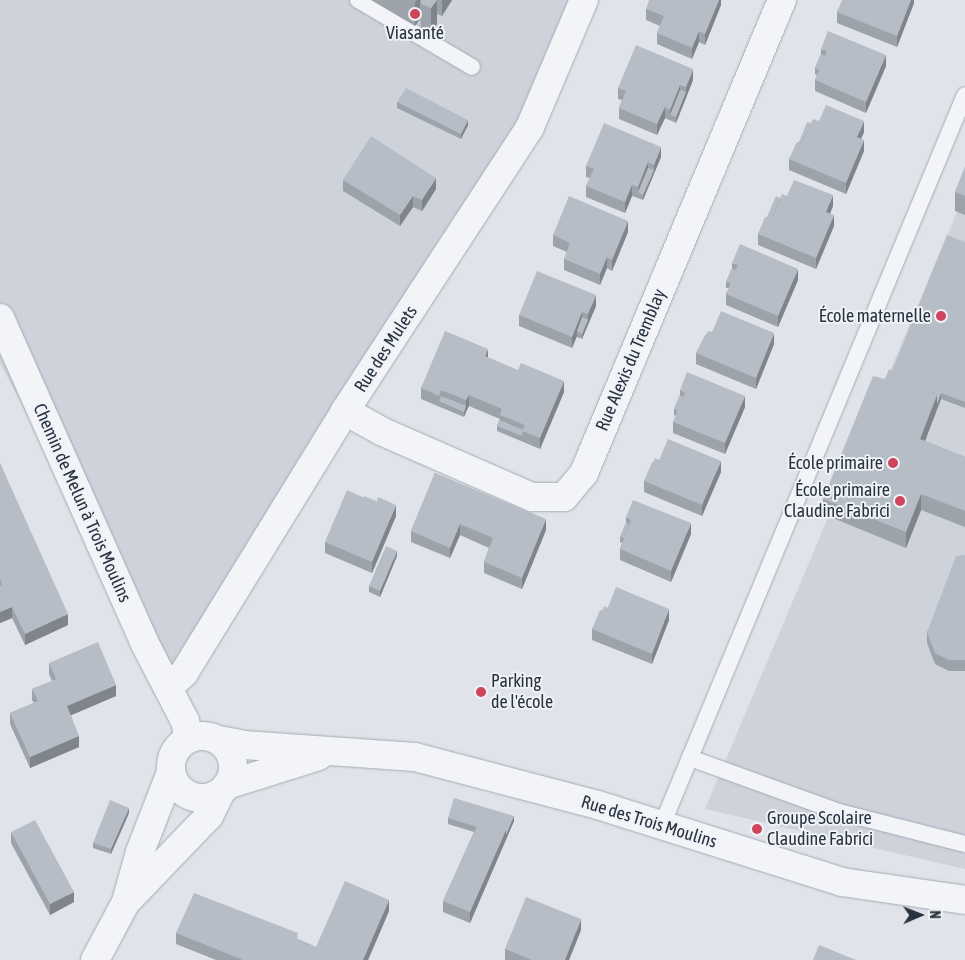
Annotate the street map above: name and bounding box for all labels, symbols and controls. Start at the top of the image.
marker: Viasanté [409,8,421,20]
place label: Viasanté [386,22,444,44]
street label: Rue Alexis du Tremblay [591,286,671,434]
street label: Rue des Mulets [350,302,422,396]
place label: École maternelle [819,305,931,327]
marker: École maternelle [935,310,947,322]
street label: Chemin de Melun à Trois Moulins [28,400,136,606]
place label: École primaire [788,452,883,474]
marker: École primaire [887,457,899,469]
place label: École primaire Claudine Fabrici [784,480,890,522]
marker: École primaire Claudine Fabrici [894,495,906,507]
place label: Parking de l'école [491,671,553,714]
marker: Parking de l'école [475,686,487,698]
street label: Rue des Trois Moulins [579,791,719,853]
place label: Groupe Scolaire Claudine Fabrici [767,808,873,851]
marker: Groupe Scolaire Claudine Fabrici [751,823,763,835]
north arrow [895,890,945,940]
text: N [927,910,943,919]

